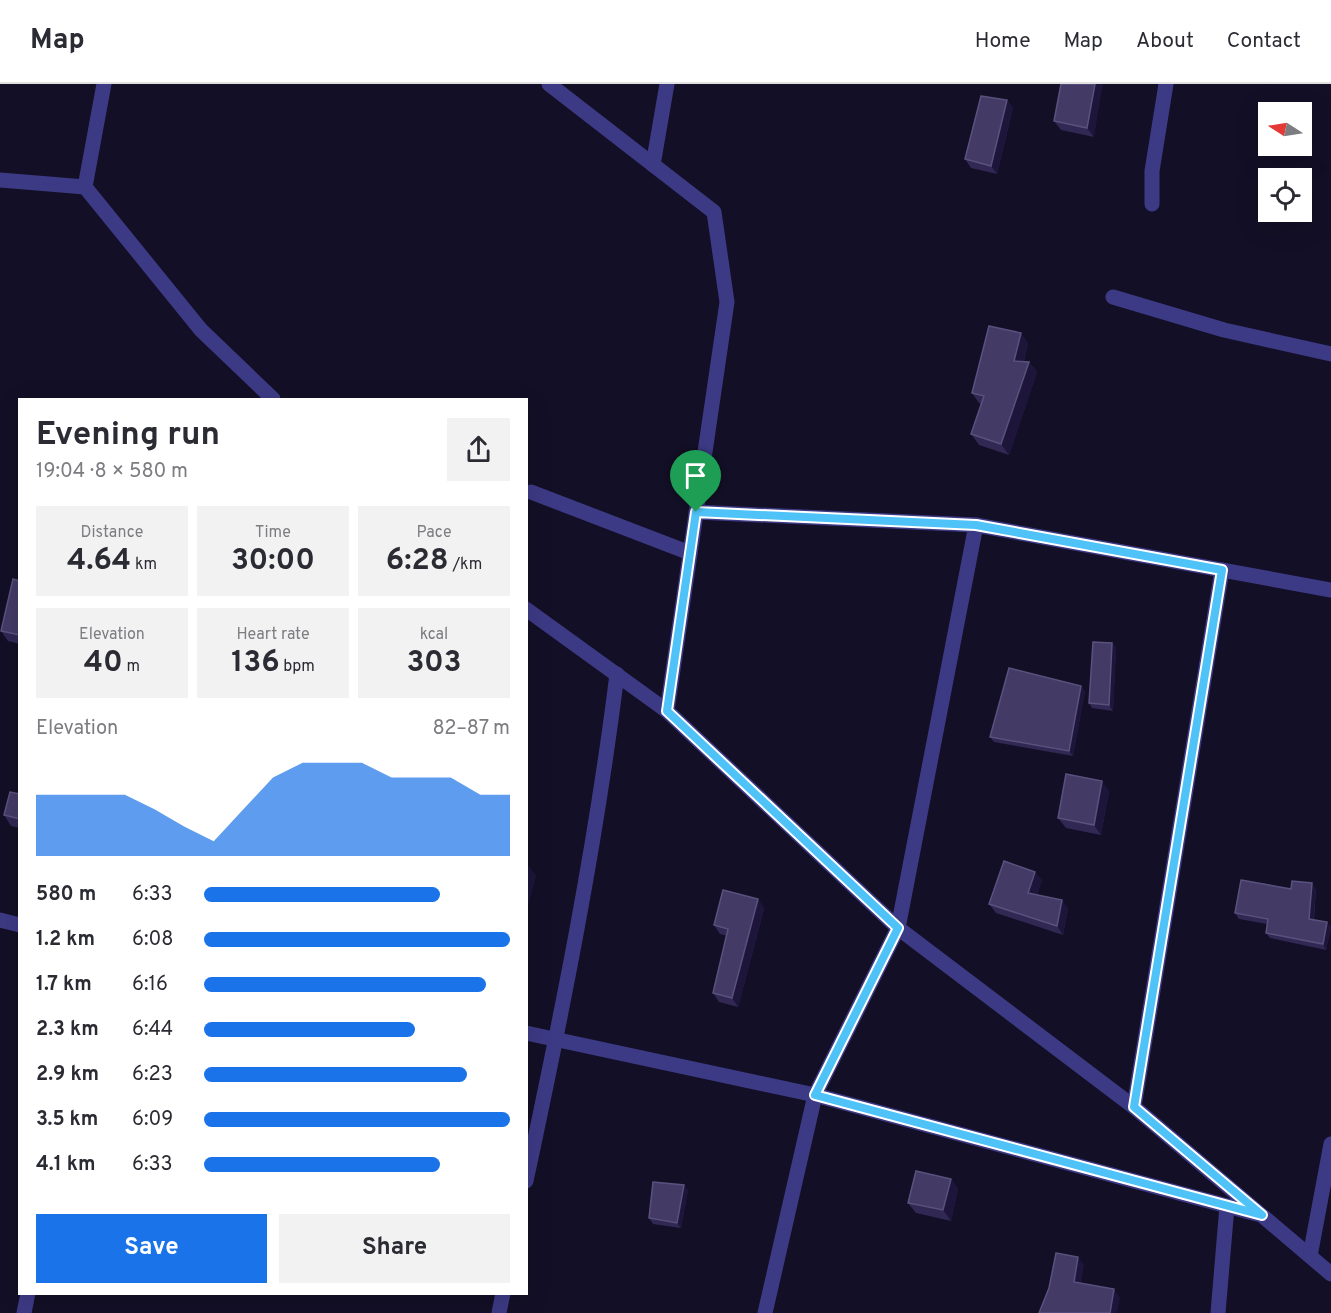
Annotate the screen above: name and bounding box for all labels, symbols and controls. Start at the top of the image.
text: Map [30,23,85,59]
text: Home [975,28,1031,55]
text: Map [1064,28,1103,55]
text: About [1136,28,1194,55]
text: Contact [1227,28,1301,55]
north arrow [1258,102,1312,156]
map controls [1258,102,1312,222]
button: locate [1258,168,1312,222]
text: Evening run [36,415,220,457]
button: share [447,418,510,481]
pin [670,450,721,512]
text: 19:04 · 8 × 580 m [36,459,188,485]
icon: arrive [679,459,712,492]
text: Distance [81,523,143,543]
text: Time [255,523,291,543]
text: Pace [416,523,452,543]
text: 4.64 [67,543,131,580]
text: 30:00 [231,543,315,580]
text: 6:28 [386,543,449,580]
text: km [131,555,157,575]
text: /km [449,555,482,575]
text: Elevation [79,625,145,645]
text: Heart rate [236,625,310,645]
text: kcal [420,625,448,645]
text: 40 [84,645,123,682]
text: 136 [231,645,280,682]
text: 303 [406,645,462,682]
text: m [123,657,140,677]
text: bpm [280,657,315,677]
text: Elevation [36,716,118,742]
text: 82–87 m [432,716,510,742]
text: 580 m [36,882,96,908]
text: 6:33 [132,882,173,908]
text: 1.2 km [36,927,95,953]
text: 6:08 [132,927,174,953]
text: 1.7 km [36,972,92,998]
text: 6:16 [132,972,168,998]
text: 2.3 km [36,1017,99,1043]
text: 6:44 [132,1017,173,1043]
text: 2.9 km [36,1062,99,1088]
text: 6:23 [132,1062,173,1088]
text: 3.5 km [36,1107,98,1133]
text: 6:09 [132,1107,173,1133]
text: 4.1 km [36,1152,95,1178]
text: 6:33 [132,1152,173,1178]
button: Save [36,1214,267,1283]
button: Share [279,1214,510,1283]

